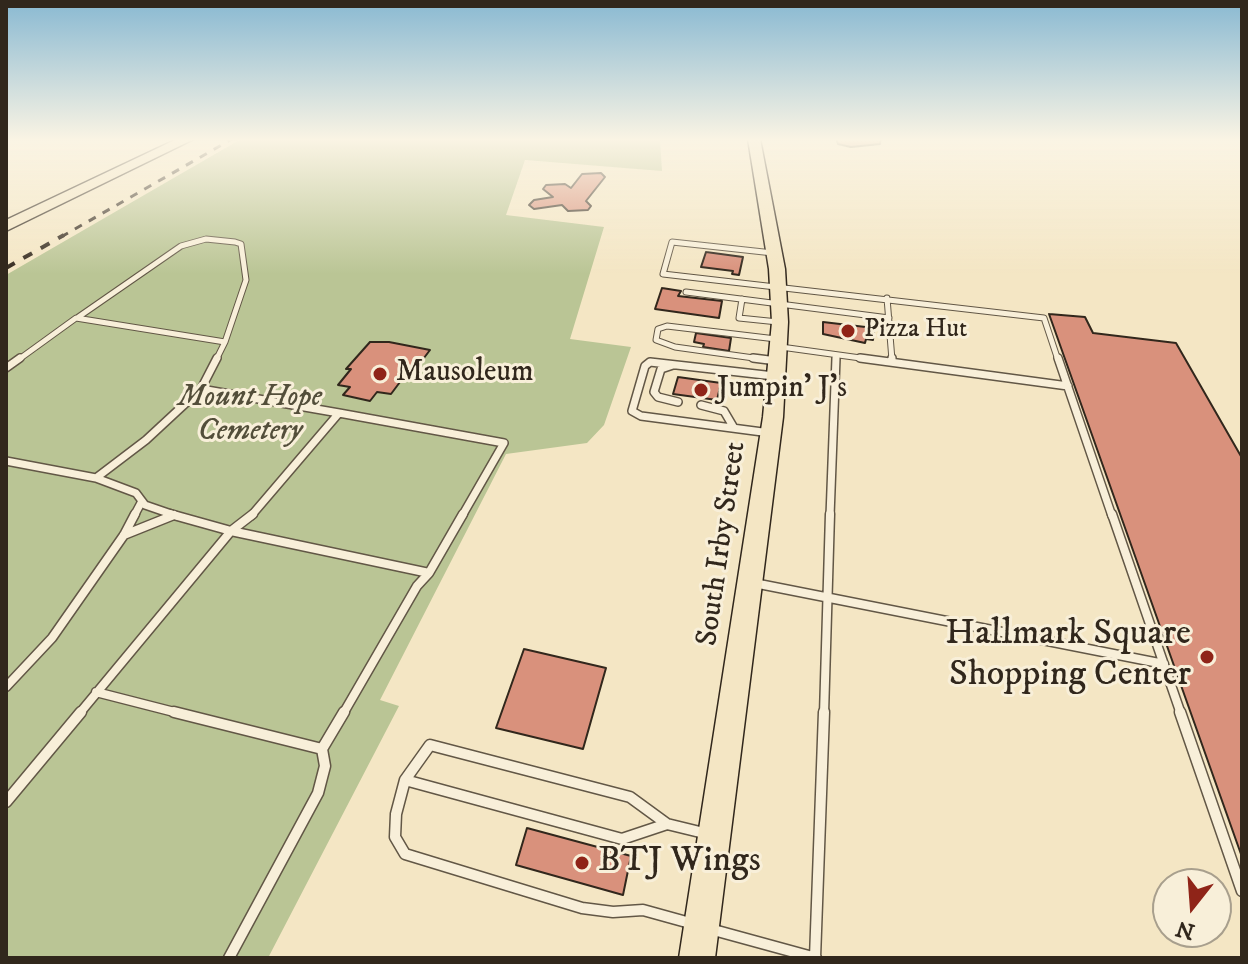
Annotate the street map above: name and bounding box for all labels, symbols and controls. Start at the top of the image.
place label: Pizza Hut [864,315,967,347]
marker: Pizza Hut [839,322,857,340]
place label: Mausoleum [396,356,534,392]
marker: Mausoleum [371,365,389,383]
place label: Jumpin' J's [717,372,847,408]
park label: Mount Hope Cemetery [178,381,322,452]
marker: Jumpin' J's [692,381,710,399]
street label: South Irby Street [691,440,755,648]
place label: Hallmark Square Shopping Center [945,614,1191,699]
marker: Hallmark Square Shopping Center [1198,648,1216,666]
place label: BTJ Wings [598,841,761,885]
marker: BTJ Wings [573,854,591,872]
north arrow [1152,868,1232,948]
text: N [1173,914,1198,945]

